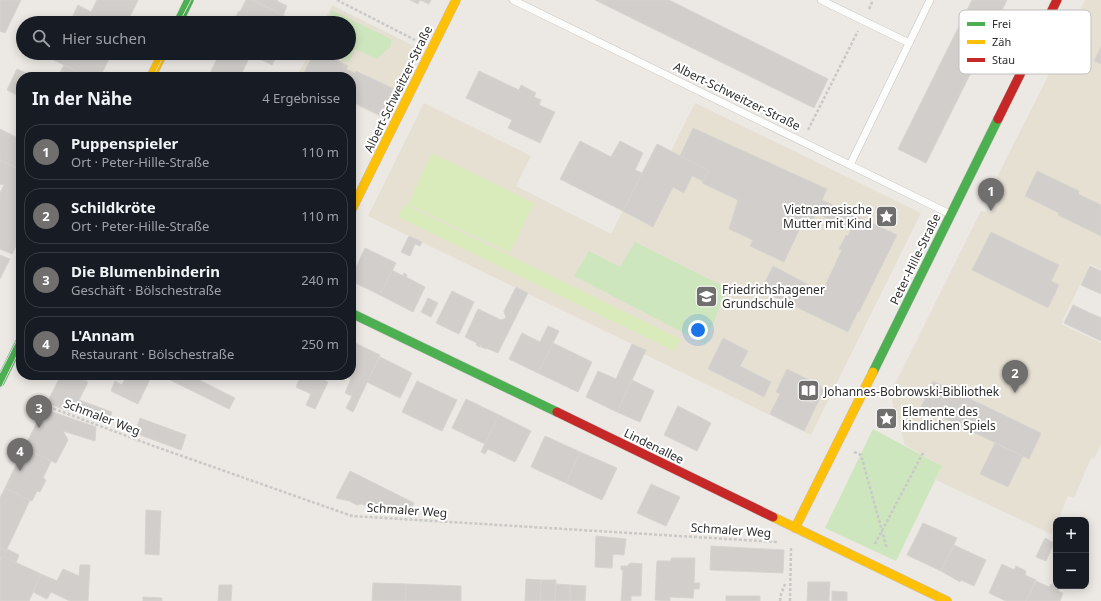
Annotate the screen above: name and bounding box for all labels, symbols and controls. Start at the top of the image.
legend [959,10,1091,74]
search box [16,16,356,60]
text: Frei [992,16,1011,31]
street label: Albert-Schweitzer-Straße [360,22,436,155]
icon: search [30,27,52,49]
text: Hier suchen [62,28,146,48]
text: Zäh [992,34,1011,49]
text: Stau [992,52,1015,67]
street label: Albert-Schweitzer-Straße [671,58,804,134]
text: In der Nähe [32,87,132,110]
text: 4 Ergebnisse [262,89,340,107]
text: Puppenspieler [71,133,178,153]
text: 1 [42,143,50,161]
text: 110 m [301,143,339,161]
text: Ort · Peter-Hille-Straße [71,153,209,171]
pin: 1 [978,178,1004,211]
text: Schildkröte [71,197,156,217]
place label: Vietnamesische Mutter mit Kind [783,201,872,232]
place icon: Vietnamesische Mutter mit Kind [874,203,900,229]
text: 2 [42,207,50,225]
text: 110 m [301,207,339,225]
street label: Peter-Hille-Straße [886,210,945,307]
text: Ort · Peter-Hille-Straße [71,217,209,235]
text: Die Blumenbinderin [71,261,220,281]
text: 3 [42,271,50,289]
text: 240 m [301,271,339,289]
text: Geschäft · Bölschestraße [71,281,221,299]
place label: Friedrichshagener Grundschule [722,281,825,312]
school or university icon: Friedrichshagener Grundschule [694,283,720,309]
your location [688,320,708,340]
text: L'Annam [71,325,135,345]
text: 4 [42,335,50,353]
text: 250 m [301,335,339,353]
text: Restaurant · Bölschestraße [71,345,234,363]
pin: 2 [1002,360,1028,393]
library icon: Johannes-Bobrowski-Bibliothek [795,378,821,404]
place label: Johannes-Bobrowski-Bibliothek [823,383,1000,400]
pin: 3 [26,395,52,428]
street label: Schmaler Weg [61,395,143,439]
place label: Elemente des kindlichen Spiels [902,403,996,434]
place icon: Elemente des kindlichen Spiels [874,405,900,431]
street label: Lindenallee [621,424,687,468]
pin: 4 [7,438,33,471]
street label: Schmaler Weg [366,499,448,521]
map controls [1053,517,1089,589]
button: + [1053,517,1089,553]
street label: Schmaler Weg [690,519,772,541]
button: − [1053,553,1089,589]

